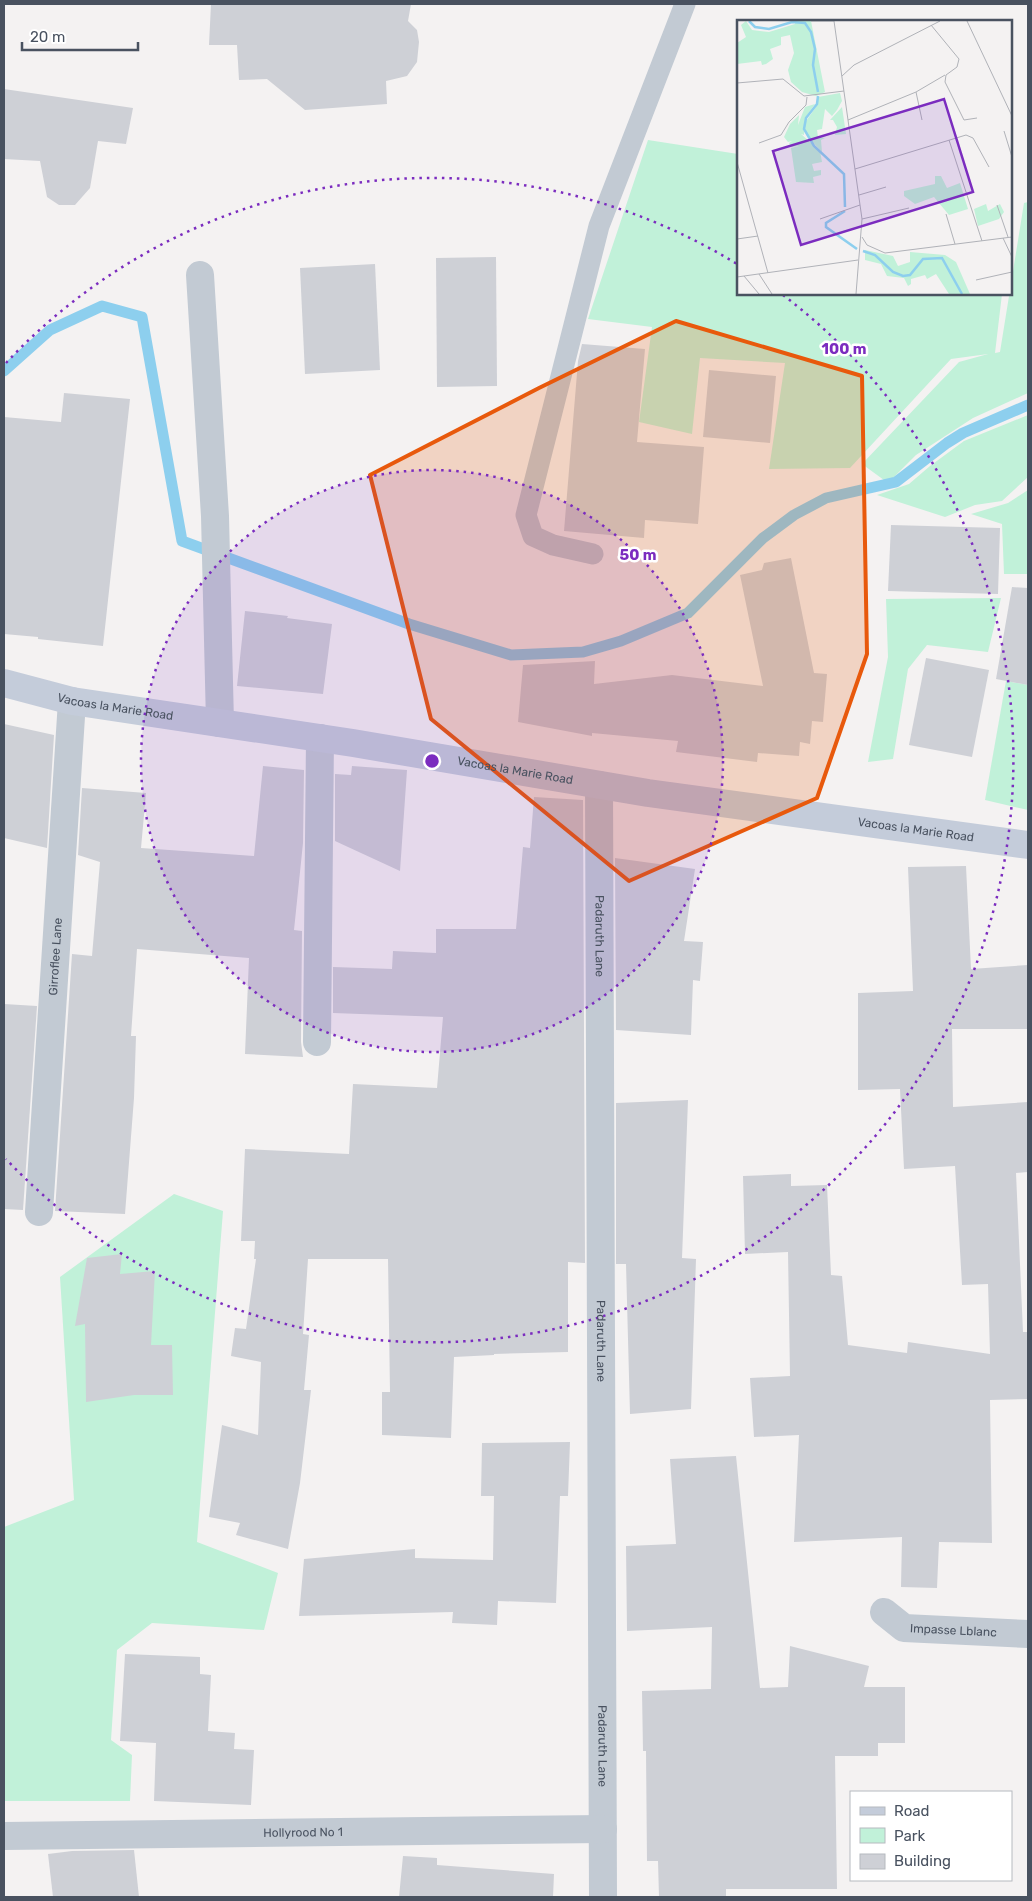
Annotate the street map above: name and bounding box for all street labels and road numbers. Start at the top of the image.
street label: Vacoas la Marie Road [56,690,174,723]
street label: Vacoas la Marie Road [456,754,574,787]
street label: Vacoas la Marie Road [857,815,975,845]
street label: Padaruth Lane [592,895,607,977]
street label: Girroflee Lane [46,917,65,996]
street label: Padaruth Lane [594,1300,608,1382]
street label: Impasse Lblanc [910,1621,998,1640]
street label: Padaruth Lane [595,1705,610,1787]
street label: Hollyrood No 1 [263,1825,343,1840]

